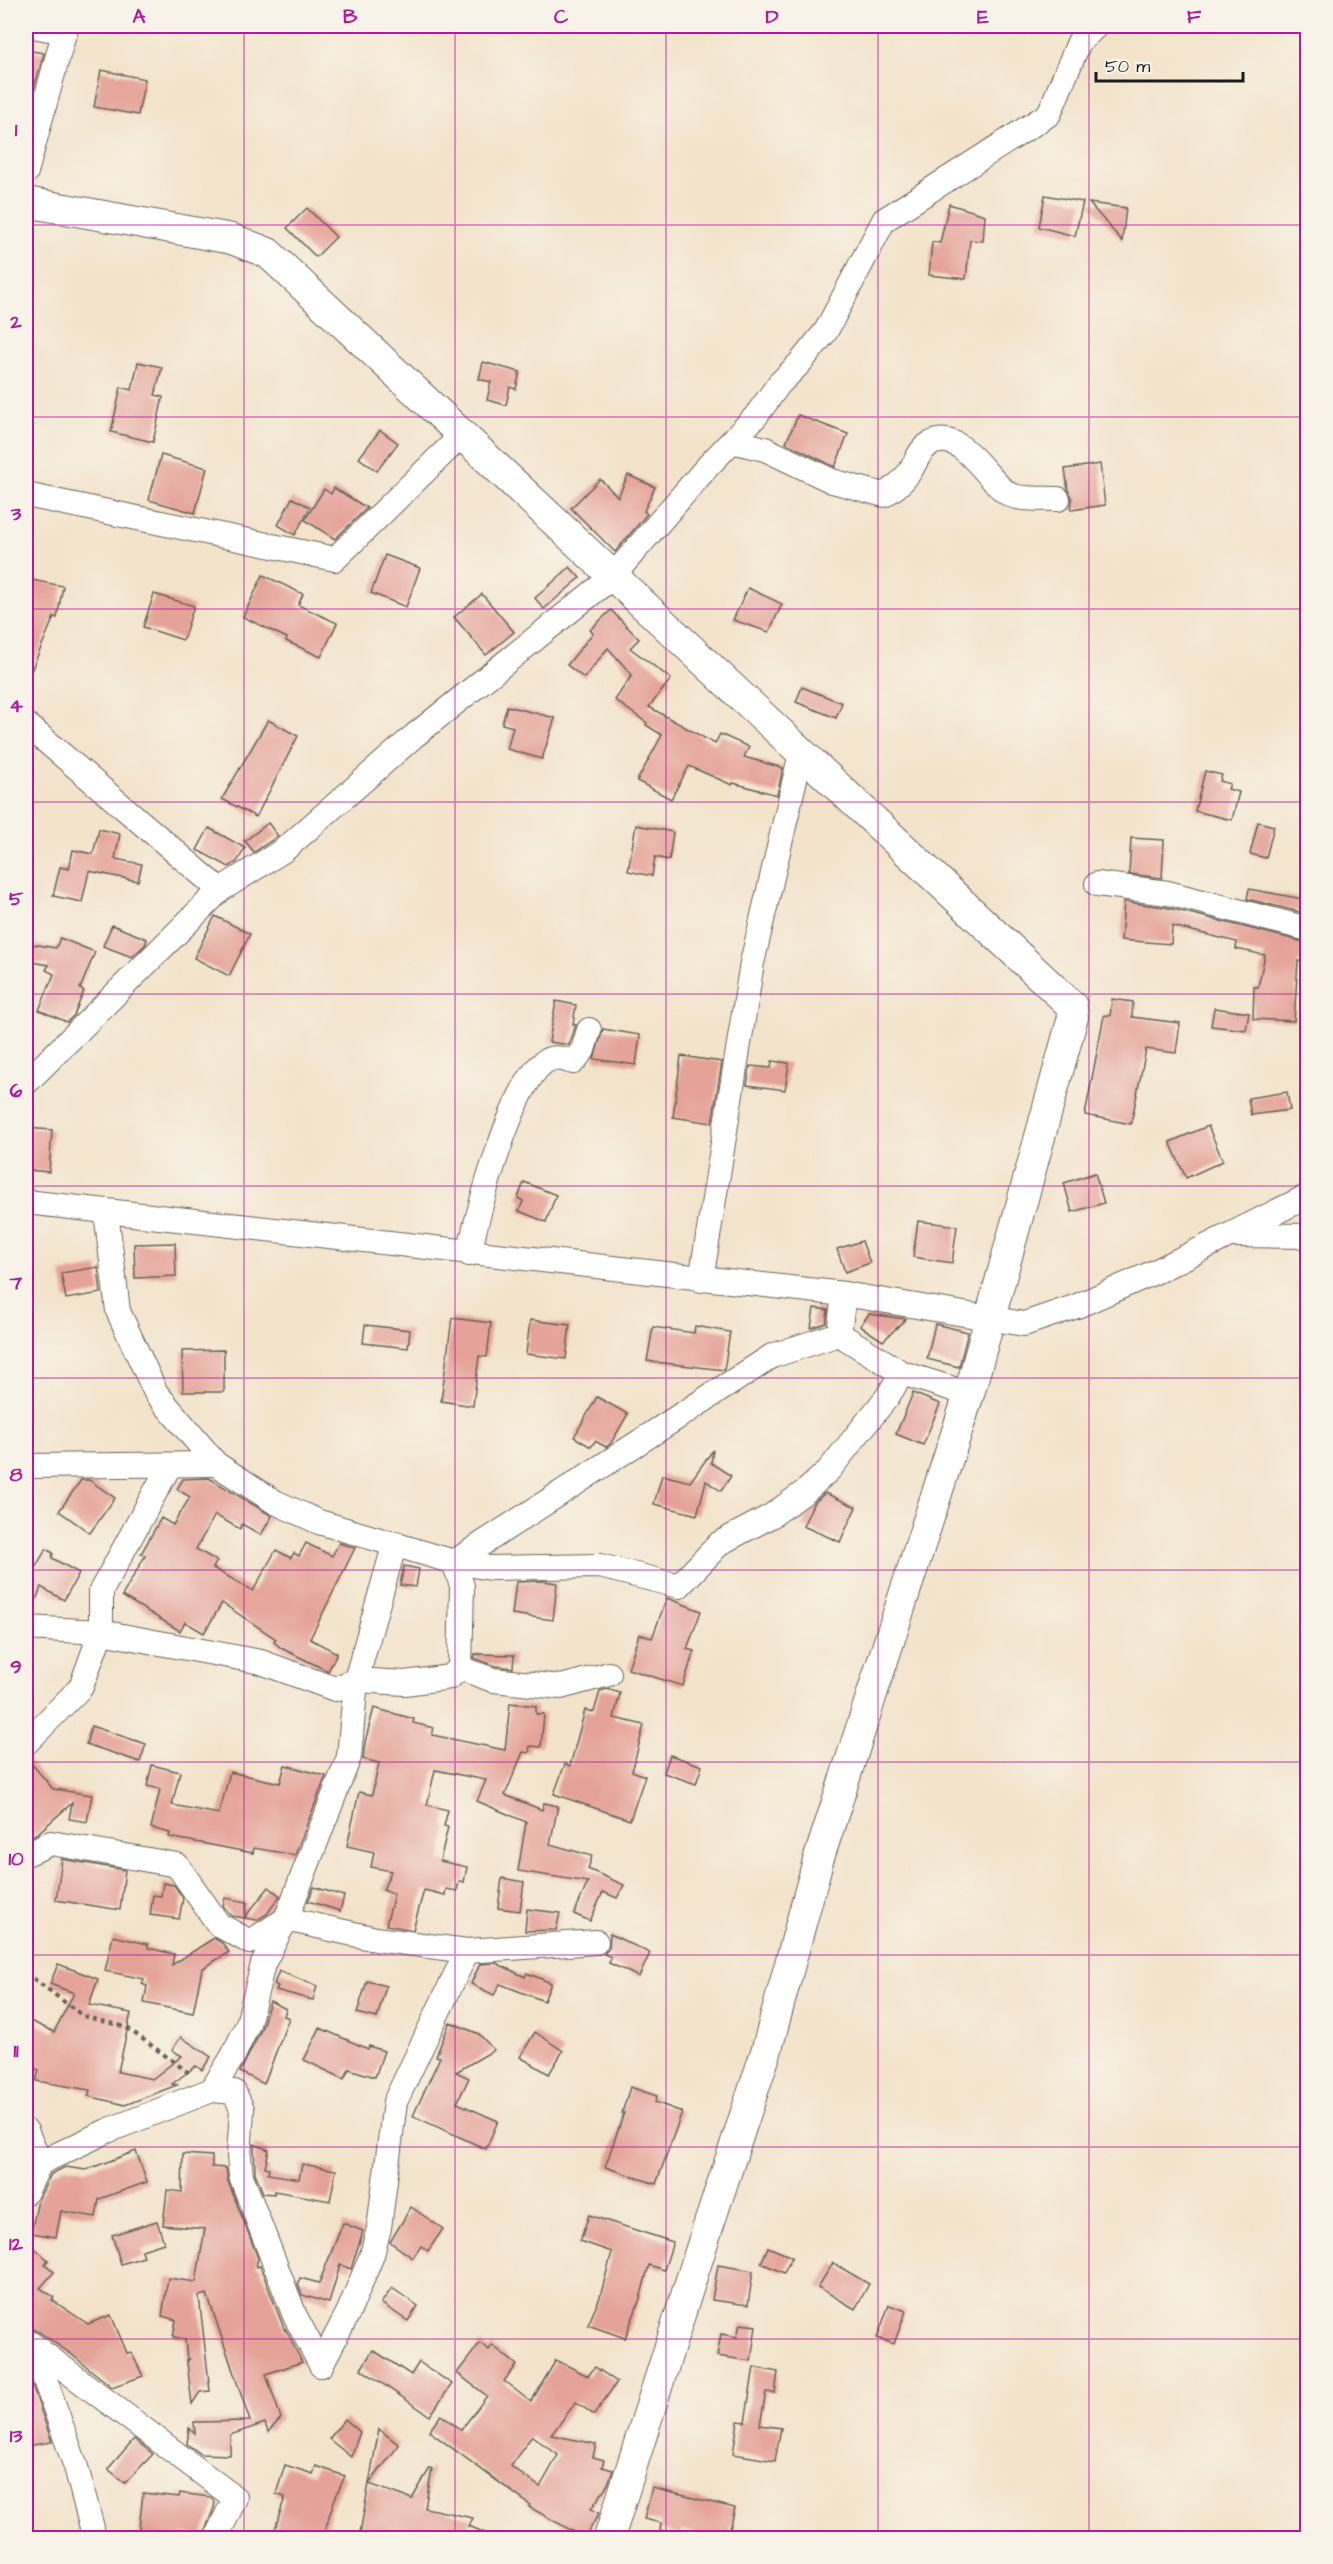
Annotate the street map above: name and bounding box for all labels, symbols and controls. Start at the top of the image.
text: A [133,3,146,31]
text: B [343,3,358,31]
text: C [554,3,569,31]
text: D [766,3,779,31]
text: E [977,3,989,31]
text: F [1187,3,1202,31]
scale bar [1096,45,1243,83]
text: 50 m [1105,54,1150,79]
text: 1 [15,116,18,144]
text: 2 [9,308,22,336]
text: 3 [10,500,22,528]
text: 4 [9,692,23,720]
text: 5 [9,885,24,913]
text: 6 [10,1077,23,1105]
text: 7 [9,1269,23,1297]
text: 8 [10,1461,23,1489]
text: 9 [10,1653,22,1681]
text: 10 [8,1845,24,1873]
text: 11 [13,2037,19,2065]
text: 12 [9,2230,24,2258]
text: 13 [10,2422,23,2450]

